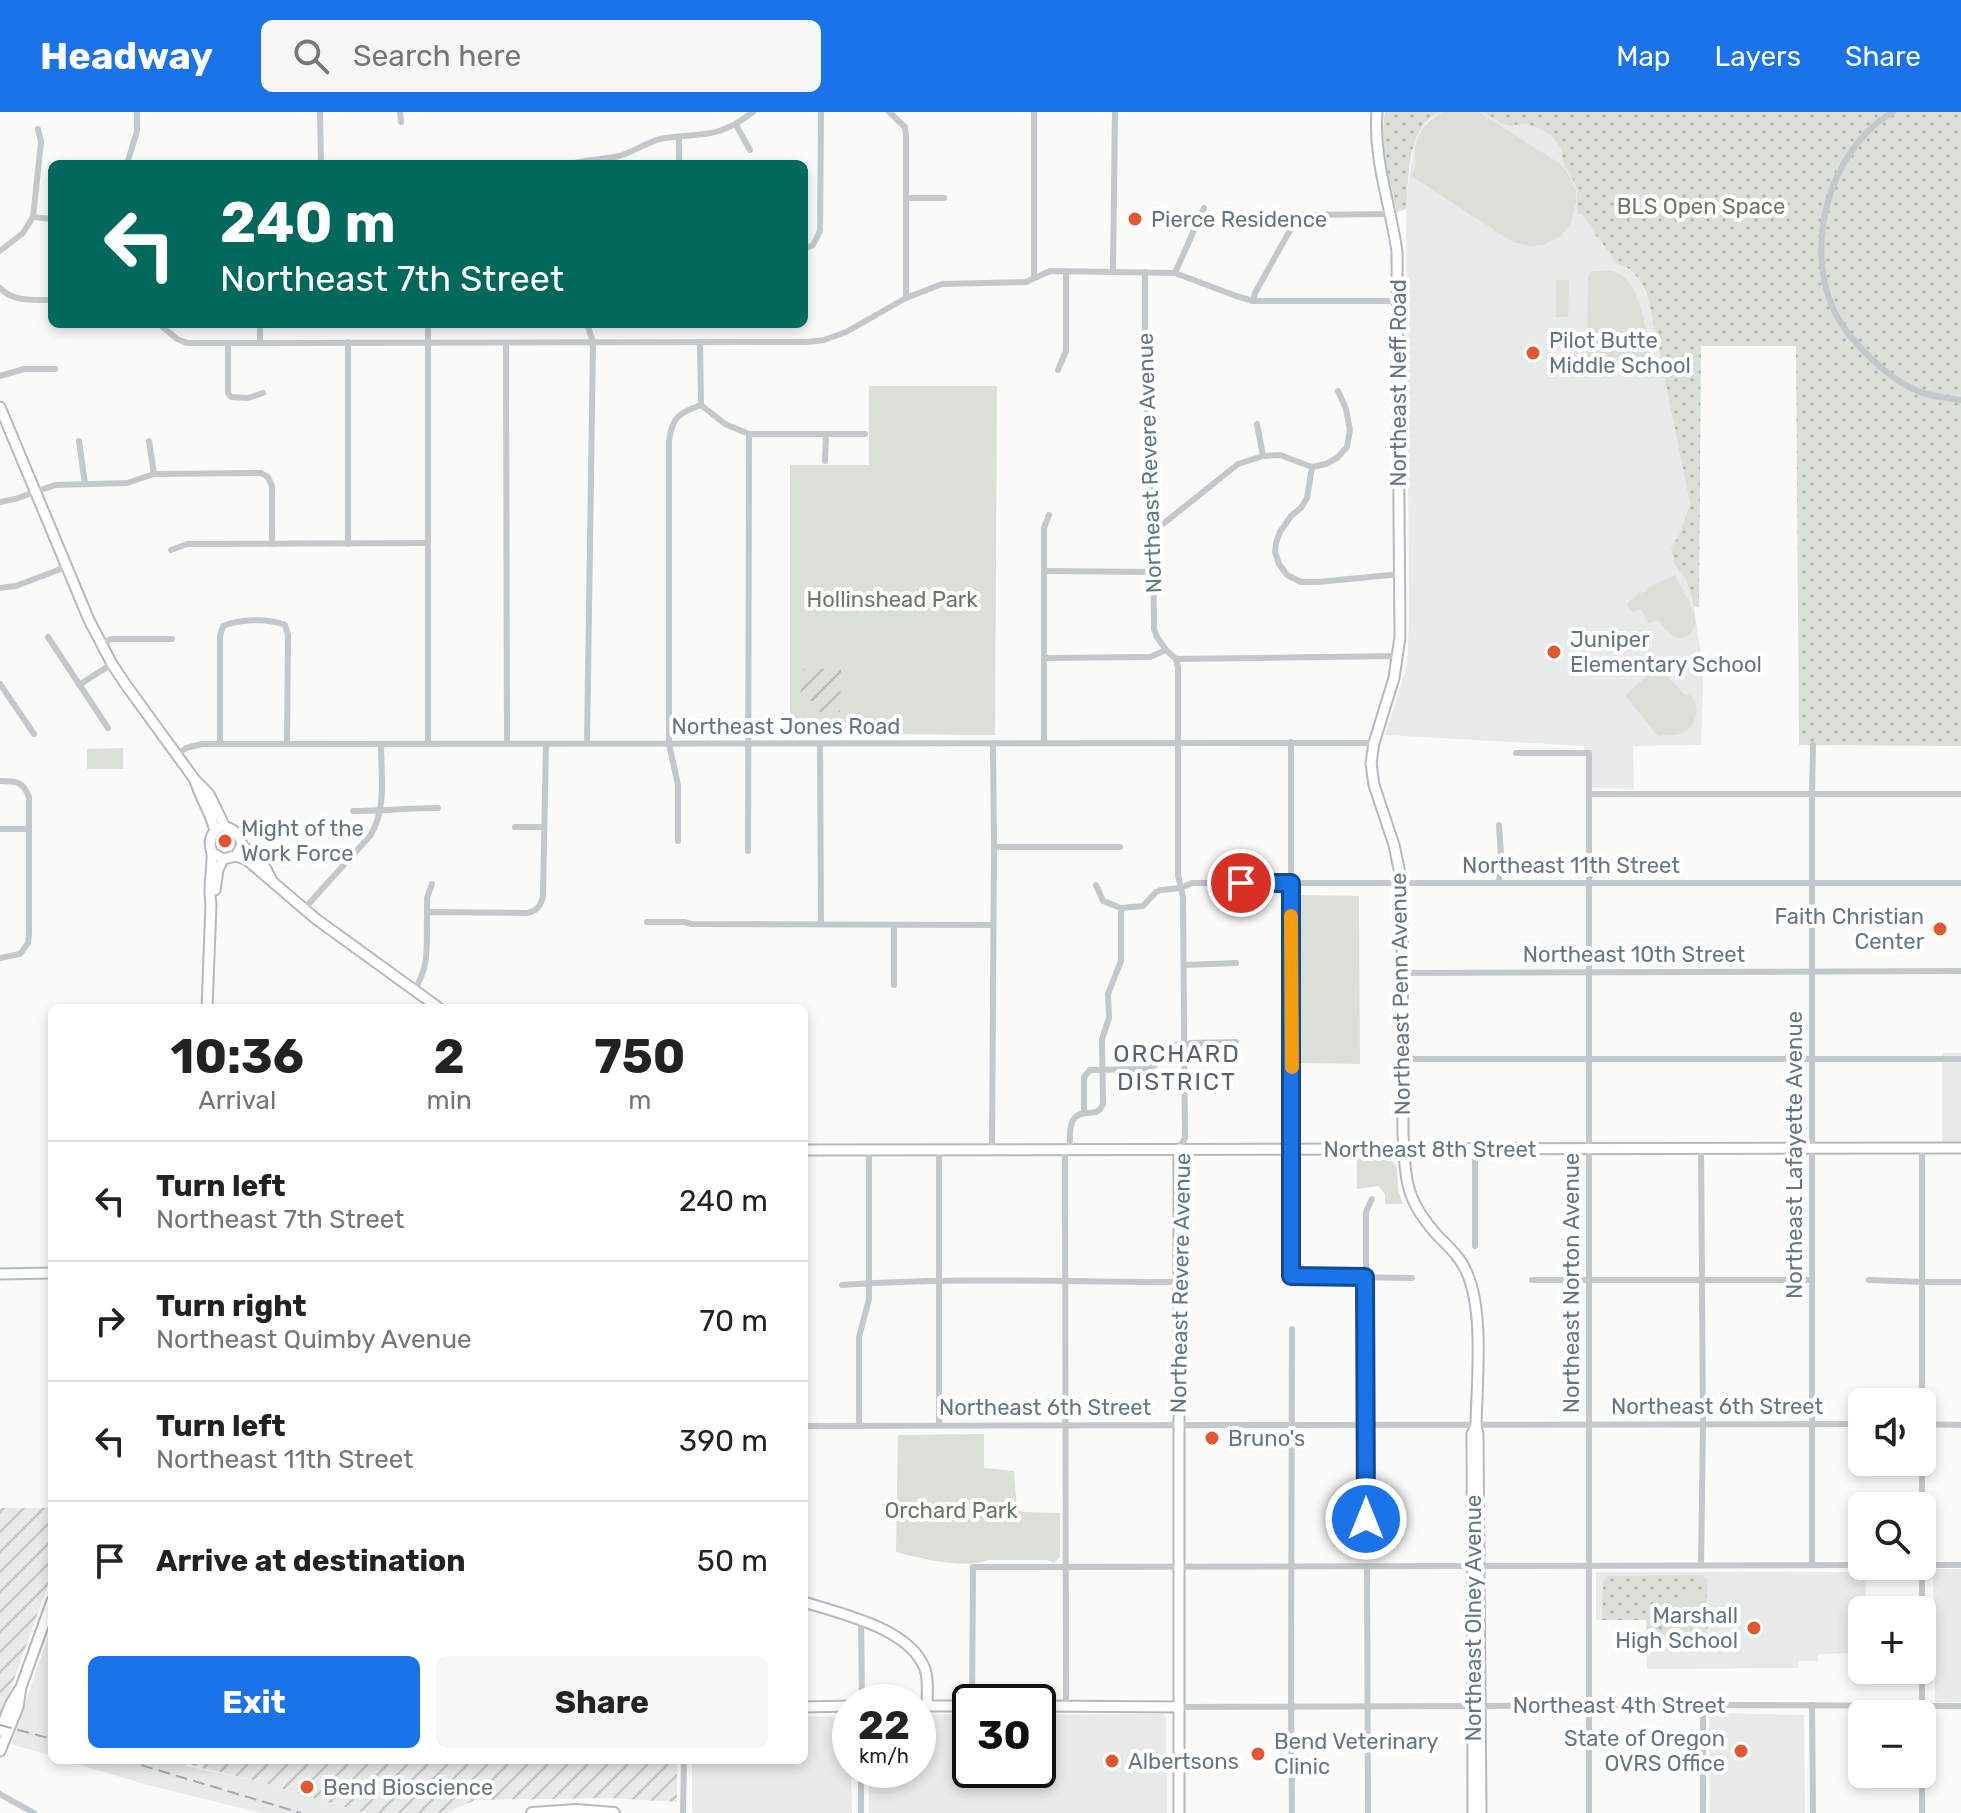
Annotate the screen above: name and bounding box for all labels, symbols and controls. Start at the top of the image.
search box [261,20,821,92]
text: Headway [40,33,213,79]
icon: search [289,34,333,78]
text: Search here [353,38,521,74]
text: Map [1616,40,1671,73]
text: Layers [1715,40,1801,73]
text: Share [1845,40,1921,73]
text: 240 m [220,190,396,256]
icon: left [88,192,192,296]
park label: BLS Open Space [1617,193,1785,220]
place label: Pierce Residence [1151,206,1327,233]
marker: Pierce Residence [1126,210,1144,228]
text: Northeast 7th Street [220,257,564,300]
street label: Northeast Neff Road [1385,279,1412,487]
place label: Pilot Butte Middle School [1549,327,1691,379]
street label: Northeast Revere Avenue [1131,332,1168,594]
marker: Pilot Butte Middle School [1524,344,1542,362]
park label: Hollinshead Park [806,586,978,613]
place label: Juniper Elementary School [1570,626,1762,678]
marker: Juniper Elementary School [1545,643,1563,661]
street label: Northeast Jones Road [672,713,900,740]
place label: Might of the Work Force [241,815,364,867]
marker: Might of the Work Force [216,832,234,850]
pin [1207,849,1275,917]
street label: Northeast 11th Street [1462,852,1680,879]
icon: arrive [1219,861,1263,905]
street label: Northeast Penn Avenue [1385,872,1416,1116]
place label: Faith Christian Center [1775,903,1925,955]
marker: Faith Christian Center [1931,920,1949,938]
street label: Northeast 10th Street [1523,941,1746,968]
street label: Northeast Lafayette Avenue [1781,1011,1808,1299]
text: 10:36 [171,1028,304,1085]
text: 2 [434,1028,465,1085]
text: 750 [594,1028,685,1085]
district label: ORCHARD DISTRICT [1113,1040,1241,1096]
text: Arrival [198,1085,276,1116]
text: min [427,1085,472,1116]
text: m [628,1085,651,1116]
street label: Northeast 8th Street [1324,1136,1537,1163]
street label: Northeast Revere Avenue [1165,1153,1196,1414]
street label: Northeast Norton Avenue [1558,1153,1585,1413]
text: Turn left [156,1168,286,1204]
icon: left [88,1179,132,1223]
text: 240 m [679,1183,768,1219]
text: Northeast 7th Street [156,1204,404,1235]
text: Turn right [156,1288,307,1324]
icon: right [88,1299,132,1343]
text: 70 m [700,1303,768,1339]
text: Northeast Quimby Avenue [156,1324,472,1355]
map controls [1848,1388,1936,1788]
button: sound [1848,1388,1936,1476]
street label: Northeast 6th Street [1611,1393,1823,1420]
street label: Northeast 6th Street [939,1394,1151,1421]
text: Turn left [156,1408,286,1444]
icon: left [88,1419,132,1463]
text: 390 m [679,1423,768,1459]
place label: Bruno's [1228,1425,1305,1452]
marker: Bruno's [1203,1429,1221,1447]
text: Northeast 11th Street [156,1444,413,1475]
position arrow [1324,1477,1408,1561]
button: search [1848,1492,1936,1580]
street label: Northeast Olney Avenue [1460,1495,1487,1741]
park label: Orchard Park [884,1497,1018,1524]
icon: arrive [88,1539,132,1583]
text: Arrive at destination [156,1543,466,1579]
text: 50 m [697,1543,768,1579]
button: + [1848,1596,1936,1684]
place label: Marshall High School [1615,1602,1738,1654]
marker: Marshall High School [1745,1619,1763,1637]
button: Exit [88,1656,420,1748]
button: Share [436,1656,768,1748]
speed limit sign: 30 [952,1684,1056,1788]
street label: Northeast 4th Street [1513,1692,1726,1719]
button: − [1848,1700,1936,1788]
text: 22 [858,1702,910,1749]
place label: State of Oregon OVRS Office [1564,1725,1725,1777]
place label: Bend Veterinary Clinic [1274,1728,1438,1780]
marker: State of Oregon OVRS Office [1732,1742,1750,1760]
text: km/h [859,1744,909,1768]
marker: Bend Veterinary Clinic [1249,1745,1267,1763]
place label: Albertsons [1128,1748,1239,1775]
marker: Albertsons [1103,1752,1121,1770]
place label: Bend Bioscience [323,1774,493,1801]
marker: Bend Bioscience [298,1778,316,1796]

